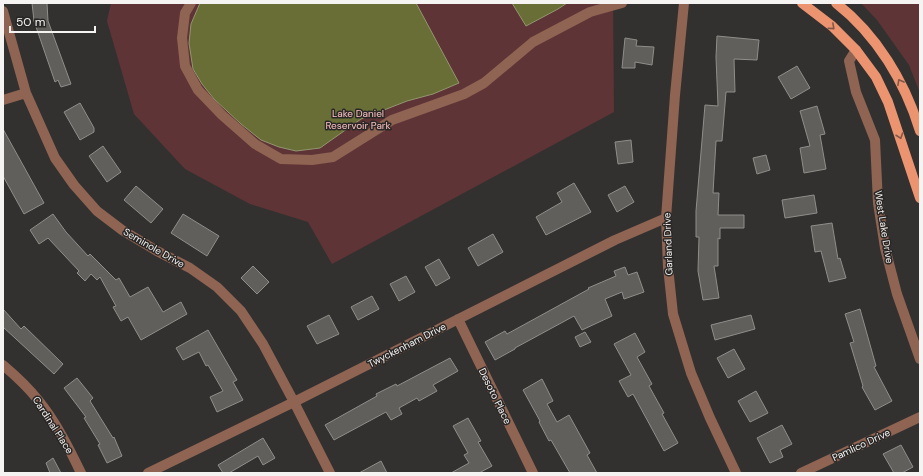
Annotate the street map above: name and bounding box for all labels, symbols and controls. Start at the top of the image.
scale bar [10,8,95,34]
text: 50 m [16,14,45,30]
one-way arrow [828,22,835,29]
one-way arrow [898,79,905,86]
park label: Lake Daniel Reservoir Park [325,107,391,132]
one-way arrow [895,132,904,139]
street label: West Lake Drive [872,190,896,265]
street label: Garland Drive [660,212,676,276]
street label: Seminole Drive [121,225,187,271]
street label: Twyckenham Drive [366,320,449,370]
street label: Desoto Place [476,366,514,426]
street label: Cardinal Place [30,394,77,456]
street label: Pamlico Drive [830,426,892,464]

